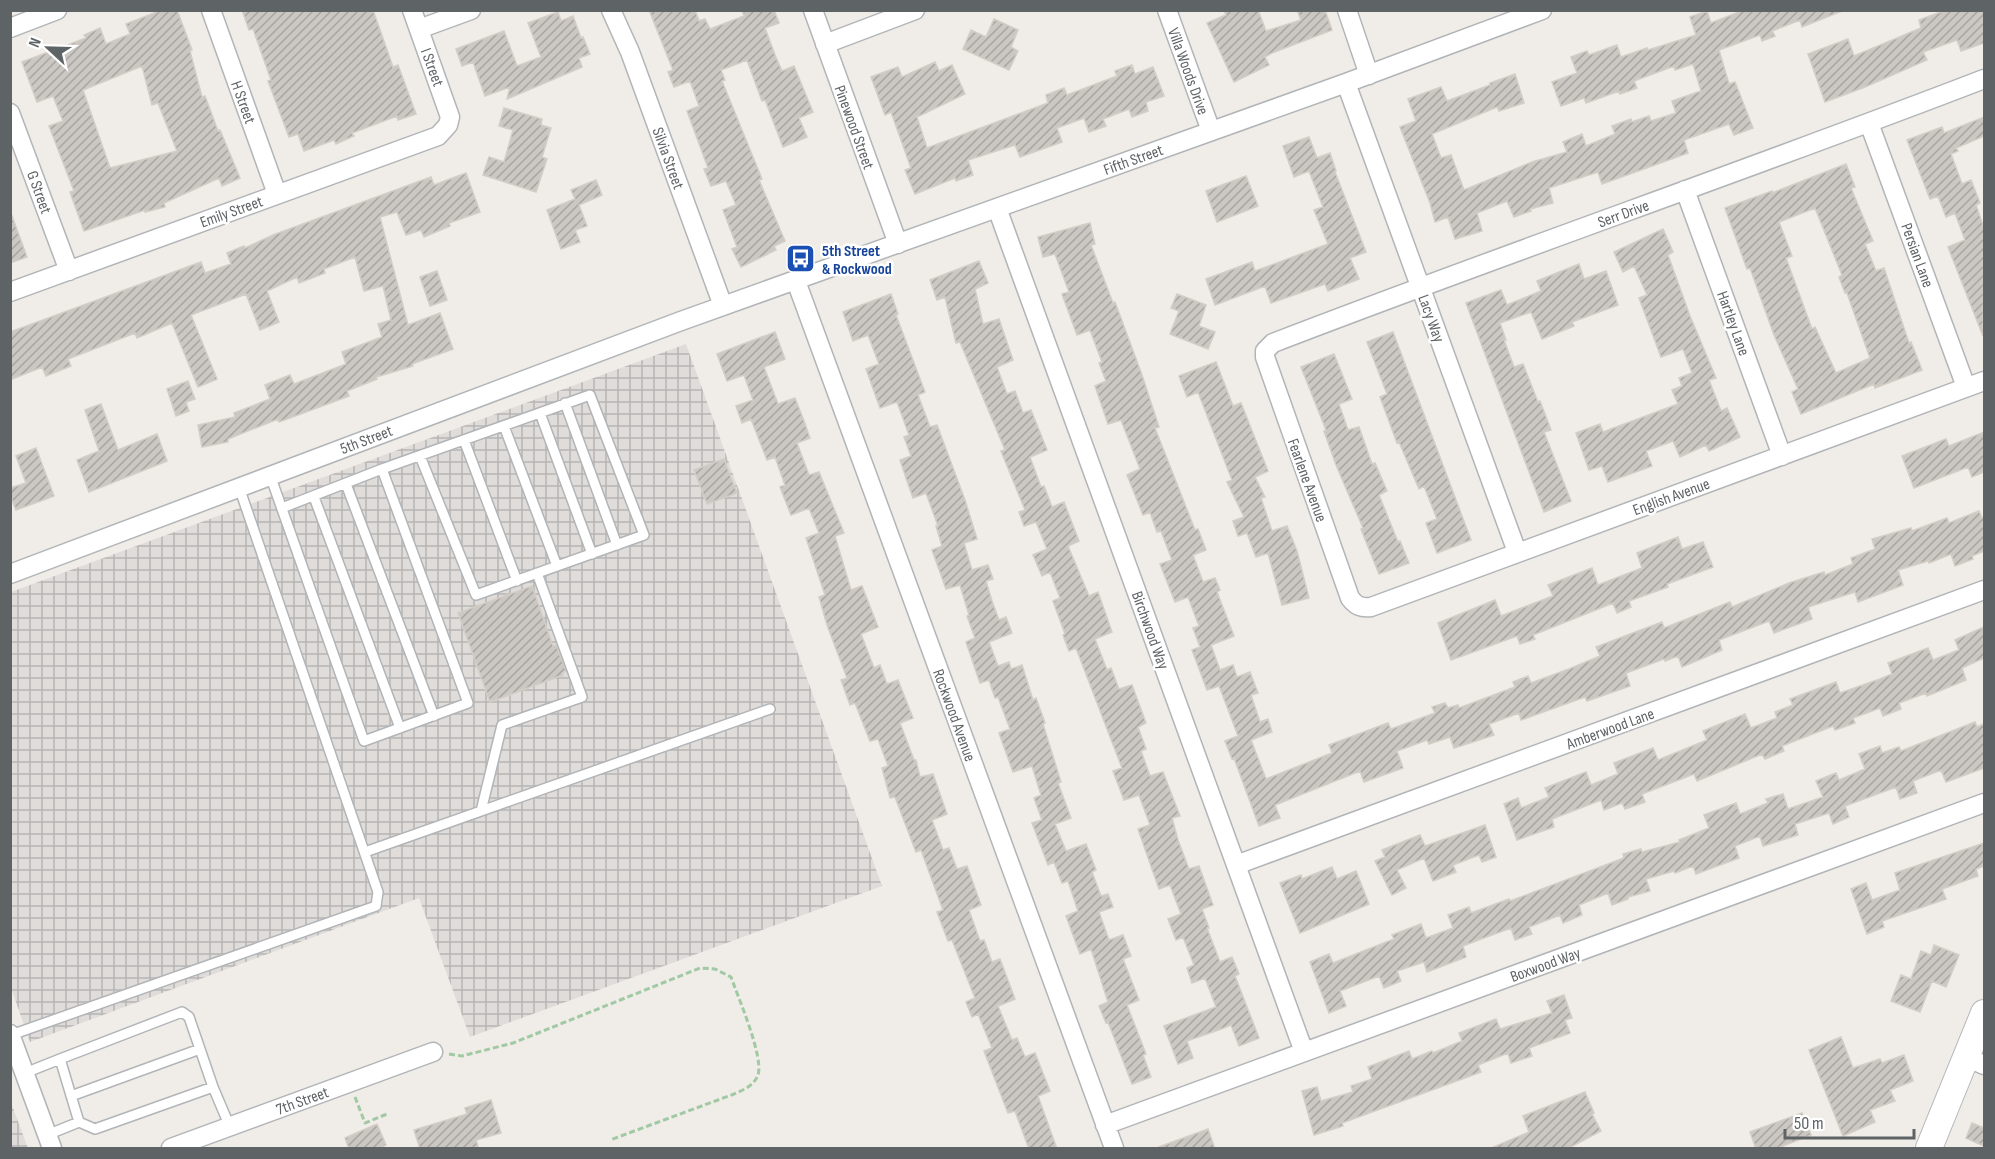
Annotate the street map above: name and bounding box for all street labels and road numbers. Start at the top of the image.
street label: Villa Woods Drive [1163,25,1212,118]
street label: I Street [416,46,447,89]
street label: H Street [226,78,259,127]
street label: Pinewood Street [830,83,878,172]
street label: Silvia Street [648,125,688,192]
street label: Fifth Street [1101,141,1166,180]
street label: G Street [22,168,55,217]
street label: Emily Street [198,192,266,233]
street label: Serr Drive [1595,196,1652,232]
street label: Persian Lane [1896,221,1937,290]
street label: Hartley Lane [1712,289,1753,358]
street label: Lacy Way [1413,292,1448,345]
street label: 5th Street [338,422,395,459]
street label: Fearlene Avenue [1283,436,1330,525]
street label: English Avenue [1630,475,1713,520]
street label: Birchwood Way [1127,589,1172,672]
street label: Rockwood Avenue [928,667,979,764]
street label: Amberwood Lane [1563,705,1657,754]
street label: Boxwood Way [1508,944,1583,987]
street label: 7th Street [274,1083,332,1120]

